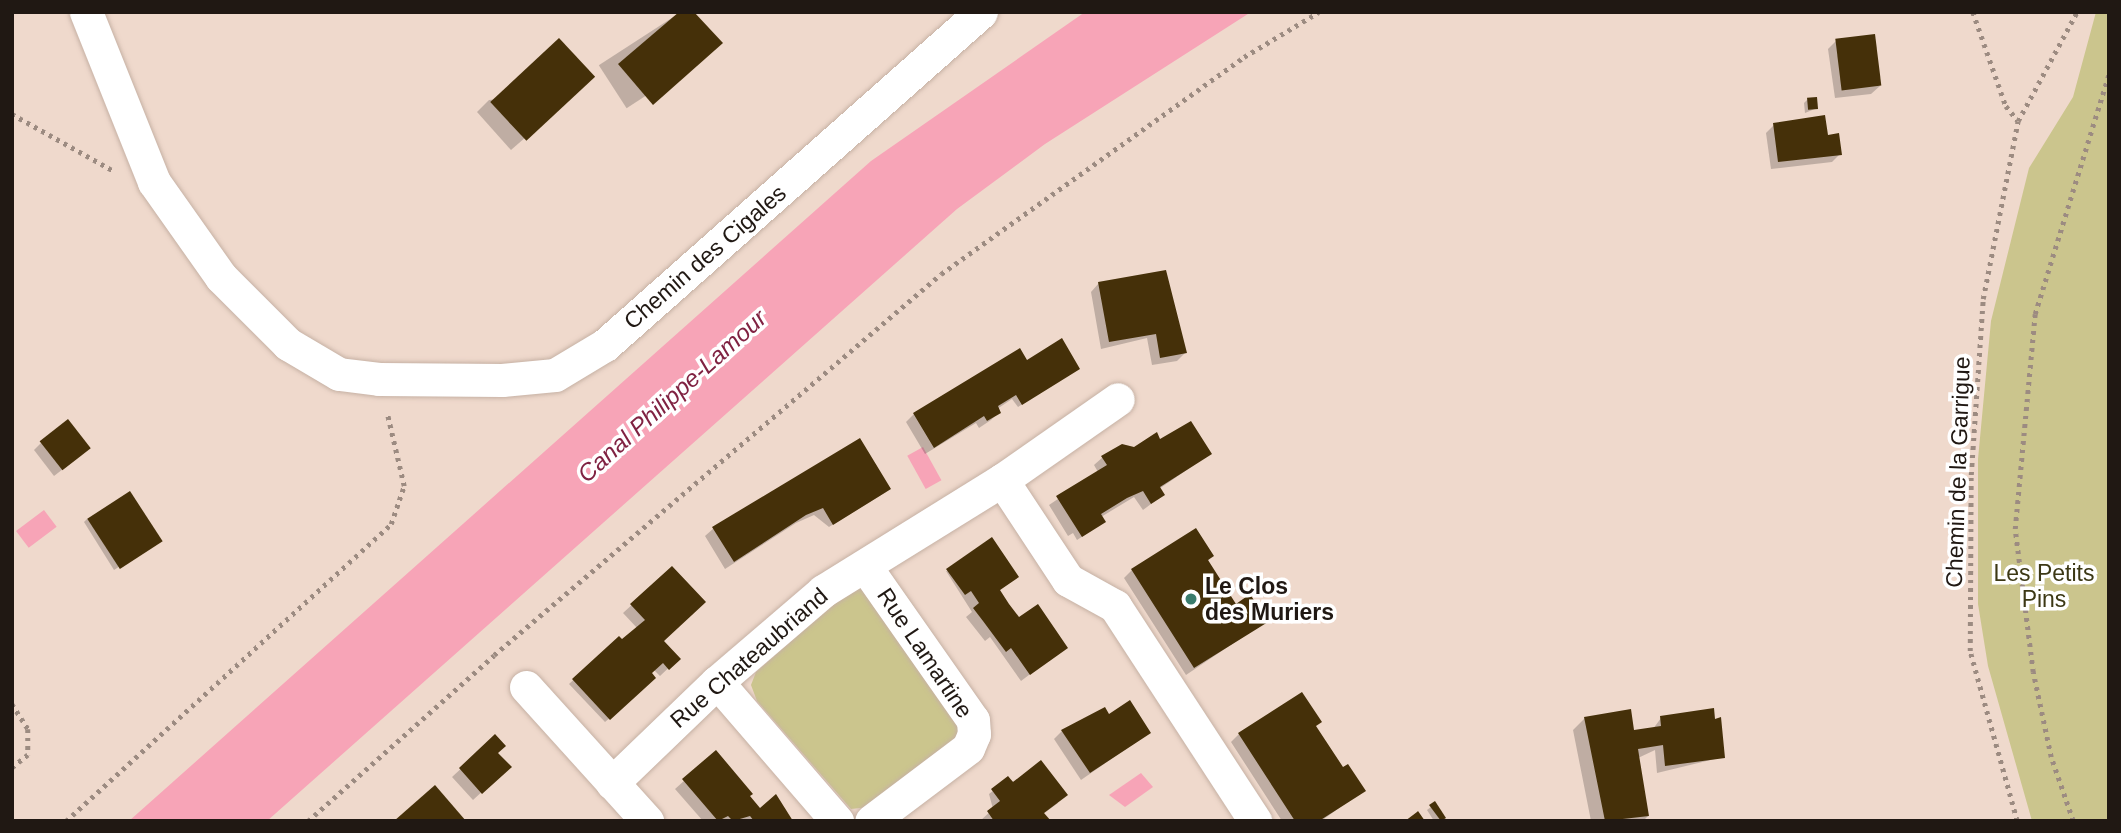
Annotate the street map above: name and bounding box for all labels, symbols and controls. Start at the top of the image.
street label: Chemin des Cigales [618,179,792,335]
water label: Canal Philippe-Lamour [572,304,772,488]
street label: Chemin de la Garrigue [1940,356,1976,588]
park label: Les Petits Pins [1994,559,2094,613]
place label: Le Clos des Muriers [1205,572,1334,626]
street label: Rue Chateaubriand [665,582,833,734]
street label: Rue Lamartine [871,583,979,723]
marker: Le Clos des Muriers [1183,591,1199,607]

